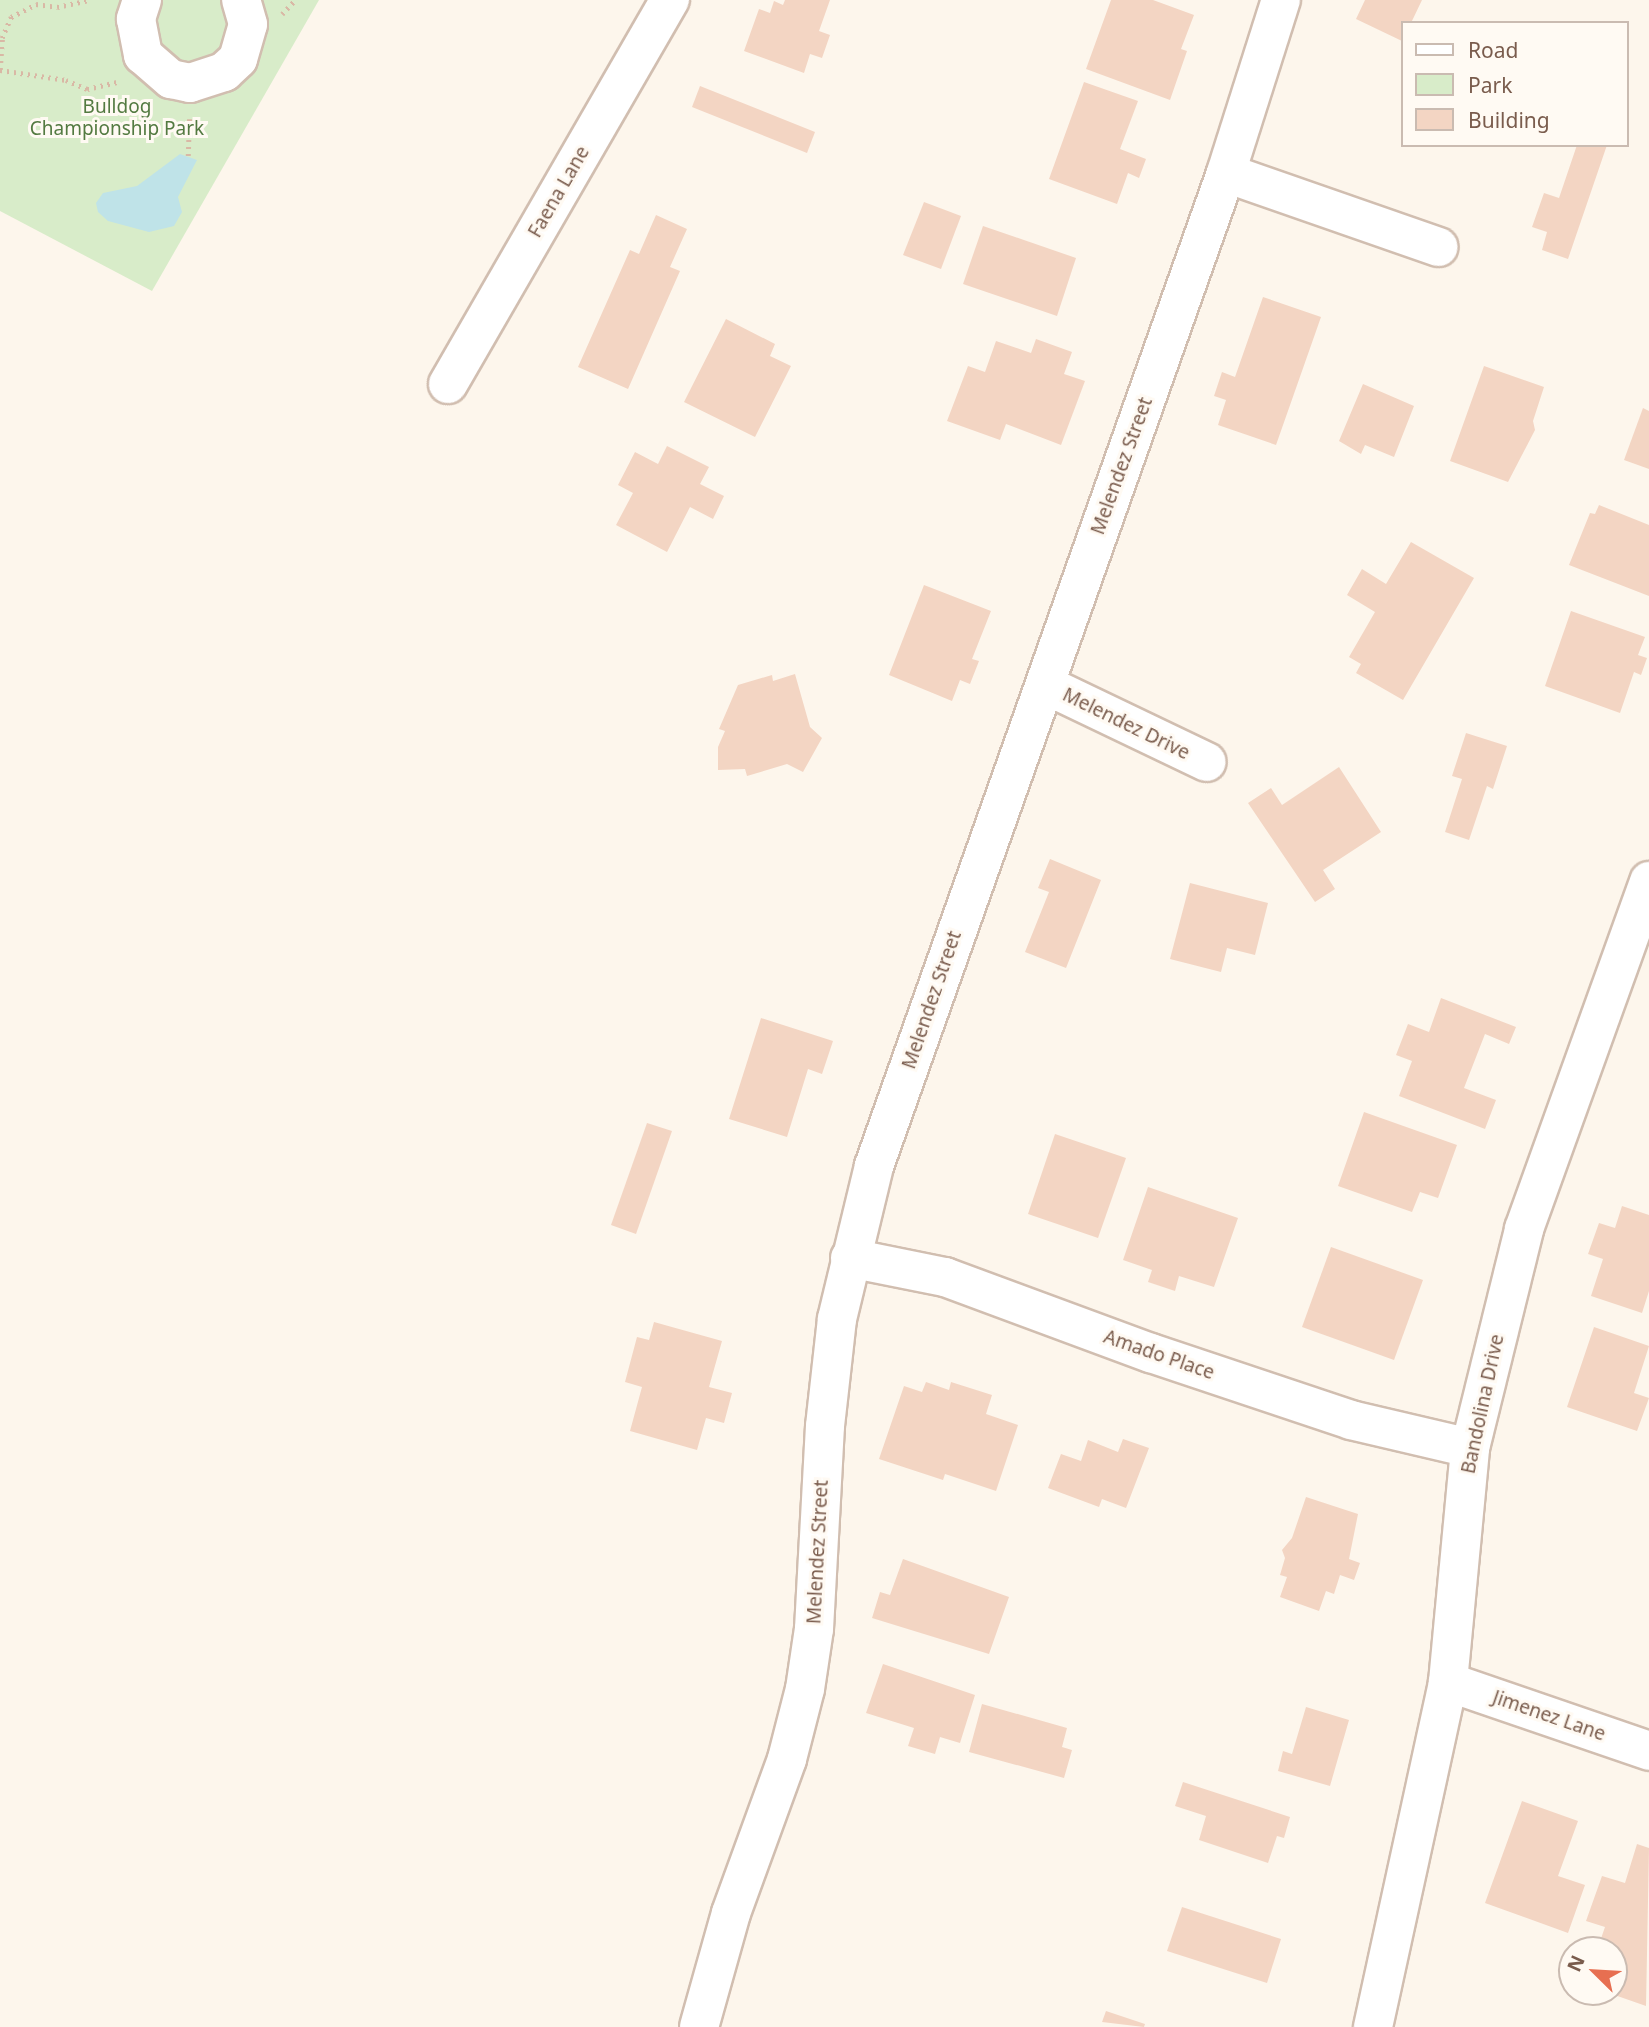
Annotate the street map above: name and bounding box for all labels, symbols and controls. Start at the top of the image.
legend [1400,21,1628,147]
text: Road [1468,36,1518,64]
text: Park [1468,71,1512,99]
park label: Bulldog Championship Park [30,96,204,140]
text: Building [1468,106,1550,134]
street label: Faena Lane [524,142,594,242]
street label: Melendez Street [1087,394,1157,538]
street label: Melendez Drive [1059,683,1193,765]
street label: Melendez Street [898,928,966,1072]
street label: Amado Place [1101,1325,1217,1385]
street label: Bandolina Drive [1457,1332,1509,1476]
street label: Melendez Street [803,1479,833,1625]
street label: Jimenez Lane [1490,1686,1608,1746]
north arrow [1558,1936,1628,2006]
text: N [1561,1951,1591,1976]

